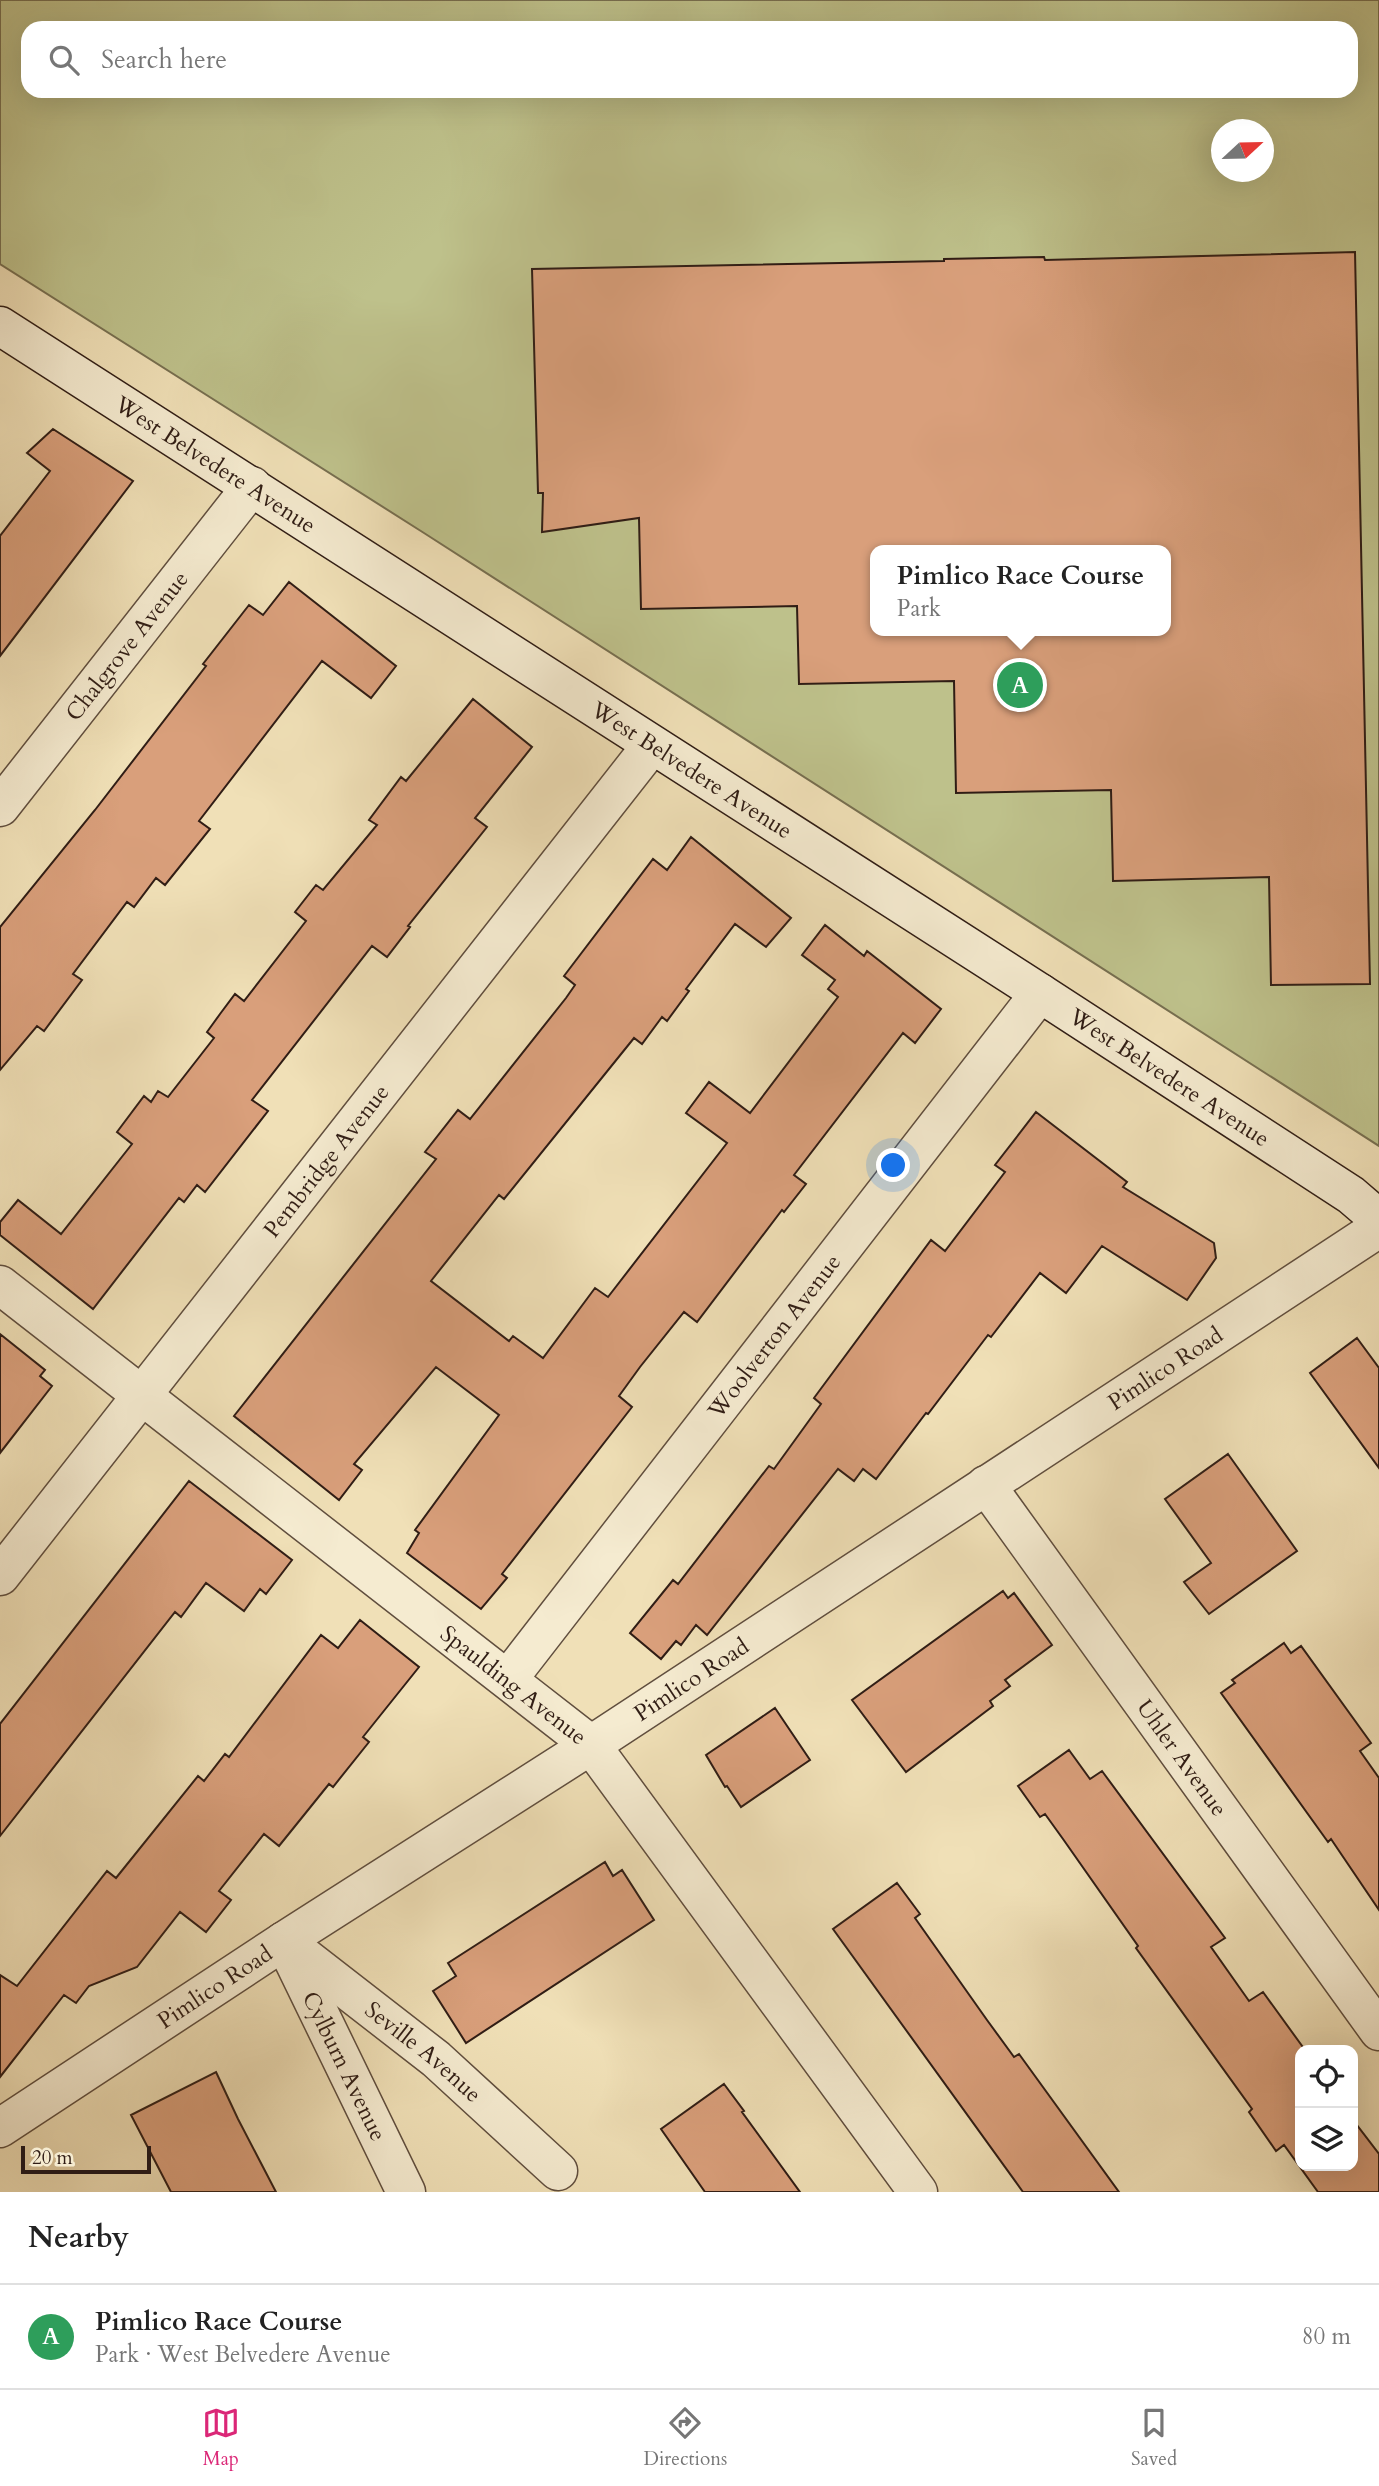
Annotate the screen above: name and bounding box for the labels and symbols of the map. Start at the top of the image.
north arrow [1211,119,1274,182]
street label: West Belvedere Avenue [108,388,322,541]
street label: Chalgrove Avenue [58,565,196,727]
pin: A [997,659,1043,711]
street label: West Belvedere Avenue [584,694,798,846]
street label: West Belvedere Avenue [1062,1000,1276,1154]
street label: Pembridge Avenue [256,1078,396,1244]
your location [876,1148,910,1182]
street label: Woolverton Avenue [700,1248,848,1426]
street label: Pimlico Road [1102,1319,1230,1418]
street label: Spaulding Avenue [434,1618,593,1752]
street label: Pimlico Road [628,1630,756,1729]
street label: Uhler Avenue [1129,1693,1234,1823]
street label: Pimlico Road [151,1938,279,2036]
street label: Cylburn Avenue [295,1986,394,2146]
street label: Seville Avenue [358,1994,488,2109]
scale bar [21,2143,150,2175]

